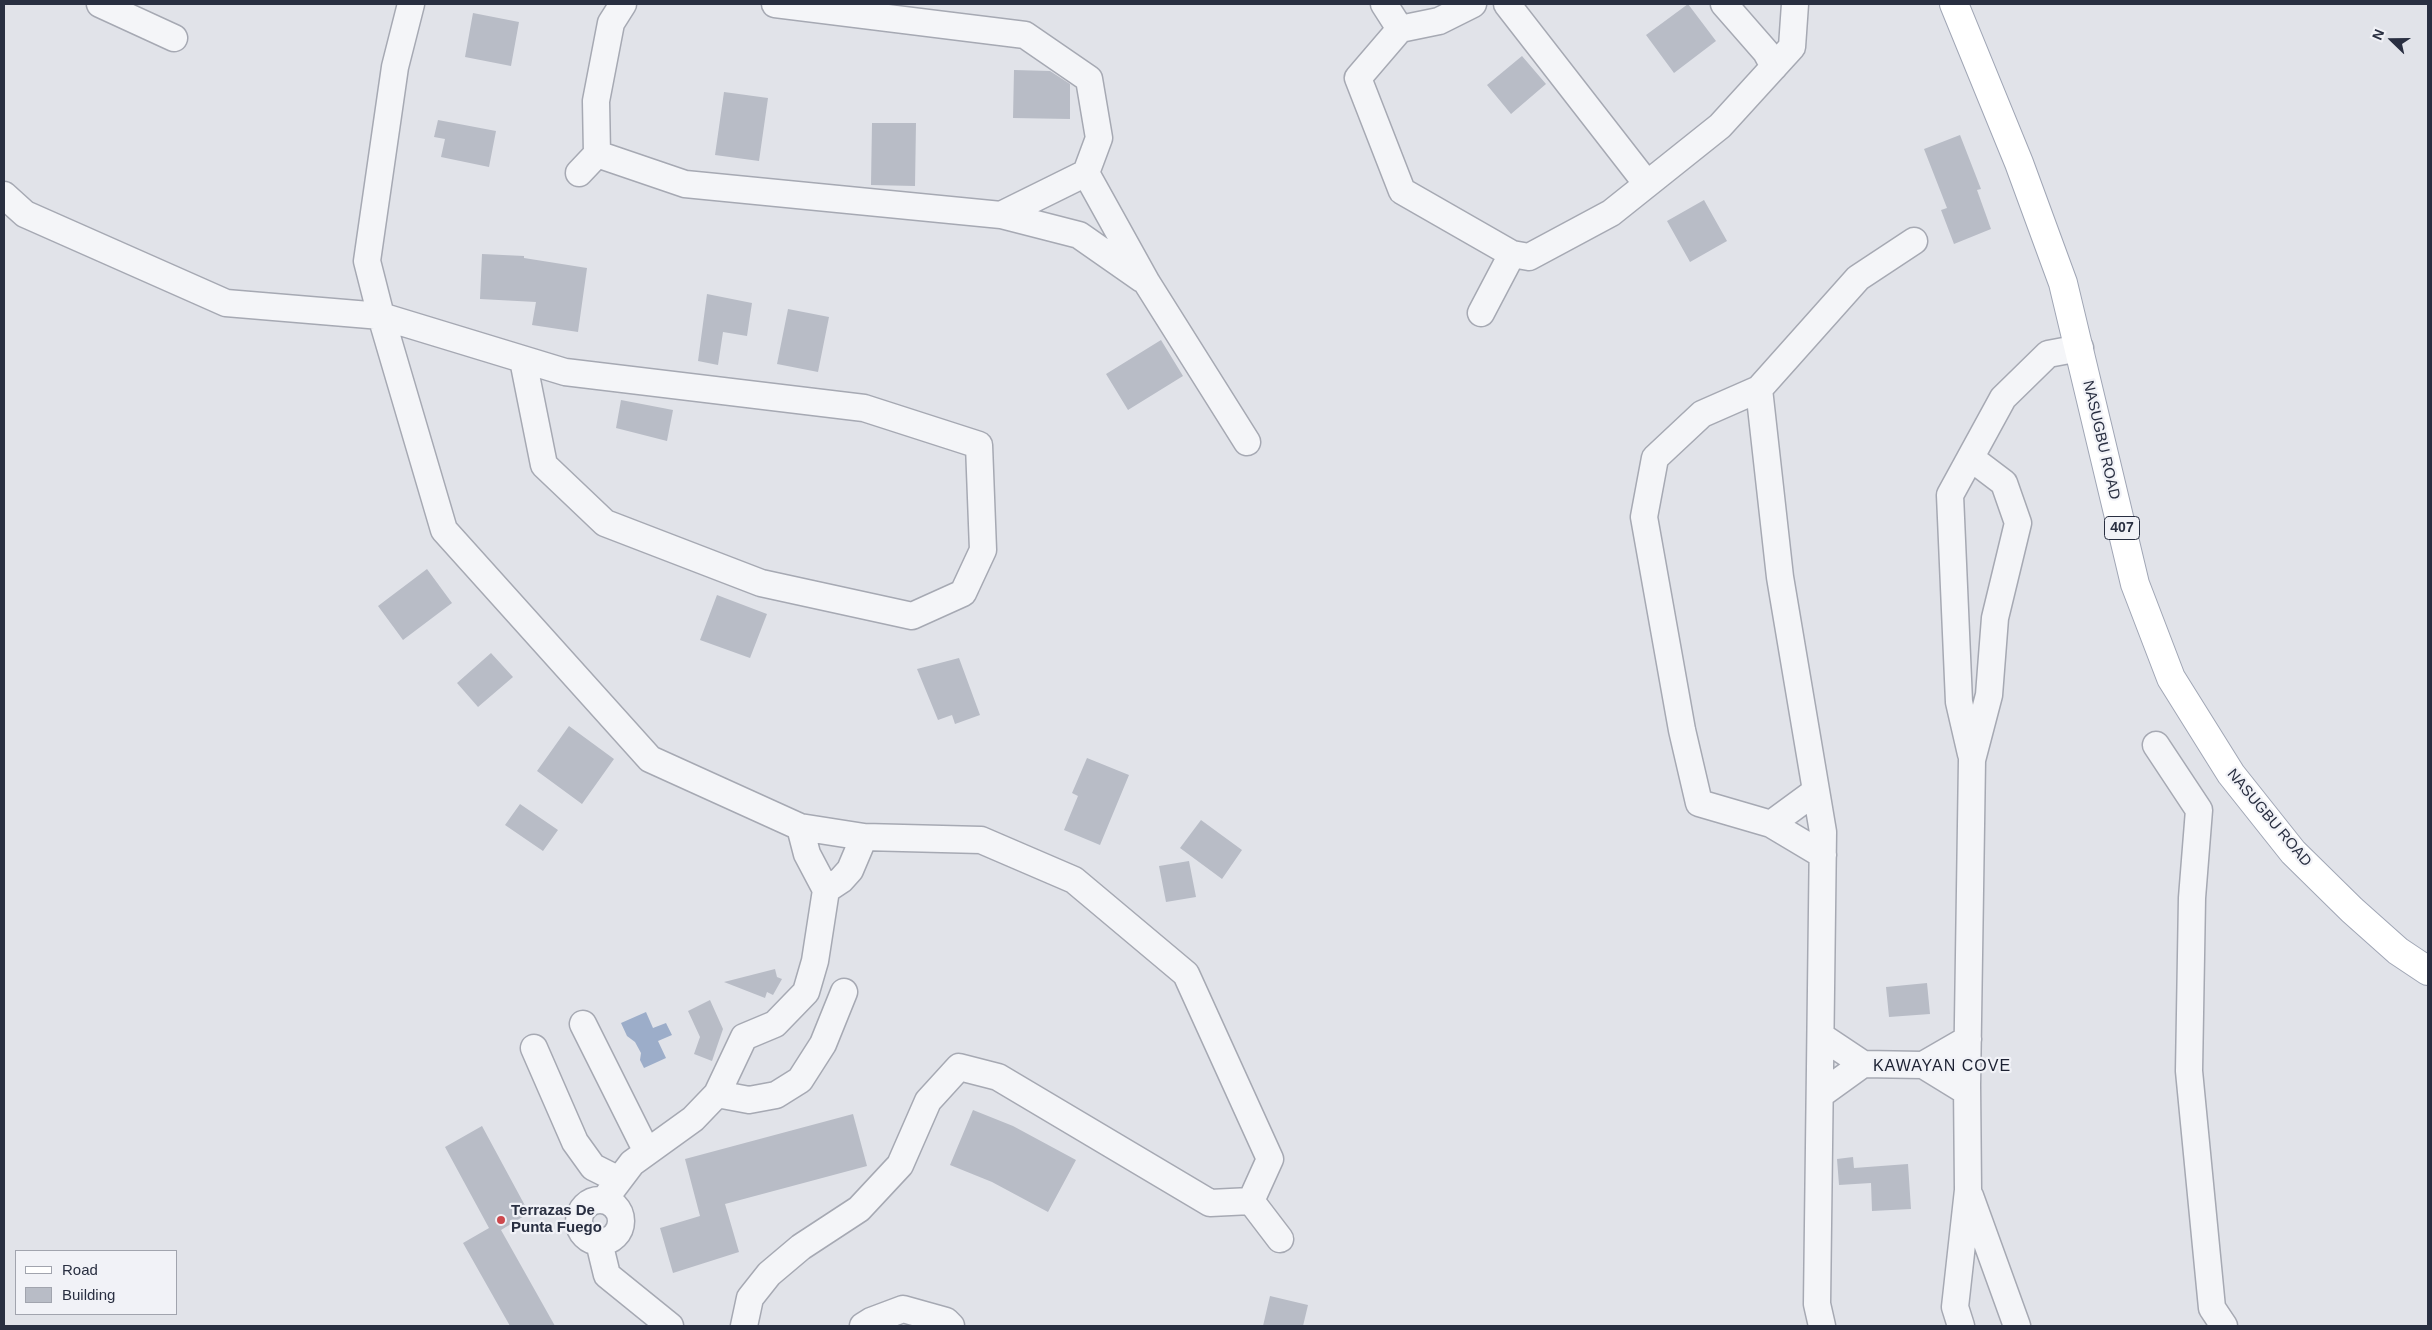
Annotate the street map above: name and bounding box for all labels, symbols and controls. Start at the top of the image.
north arrow [2367,15,2417,65]
text: N [2369,27,2387,42]
street label: NASUGBU ROAD [2079,379,2123,501]
road number: 407 [2104,516,2140,540]
street label: NASUGBU ROAD [2223,766,2315,870]
district label: KAWAYAN COVE [1871,1057,2013,1077]
place label: Terrazas De Punta Fuego [511,1202,602,1237]
marker: Terrazas De Punta Fuego [495,1214,507,1226]
legend [15,1250,178,1315]
text: Road [62,1261,98,1278]
text: Building [62,1286,115,1303]

